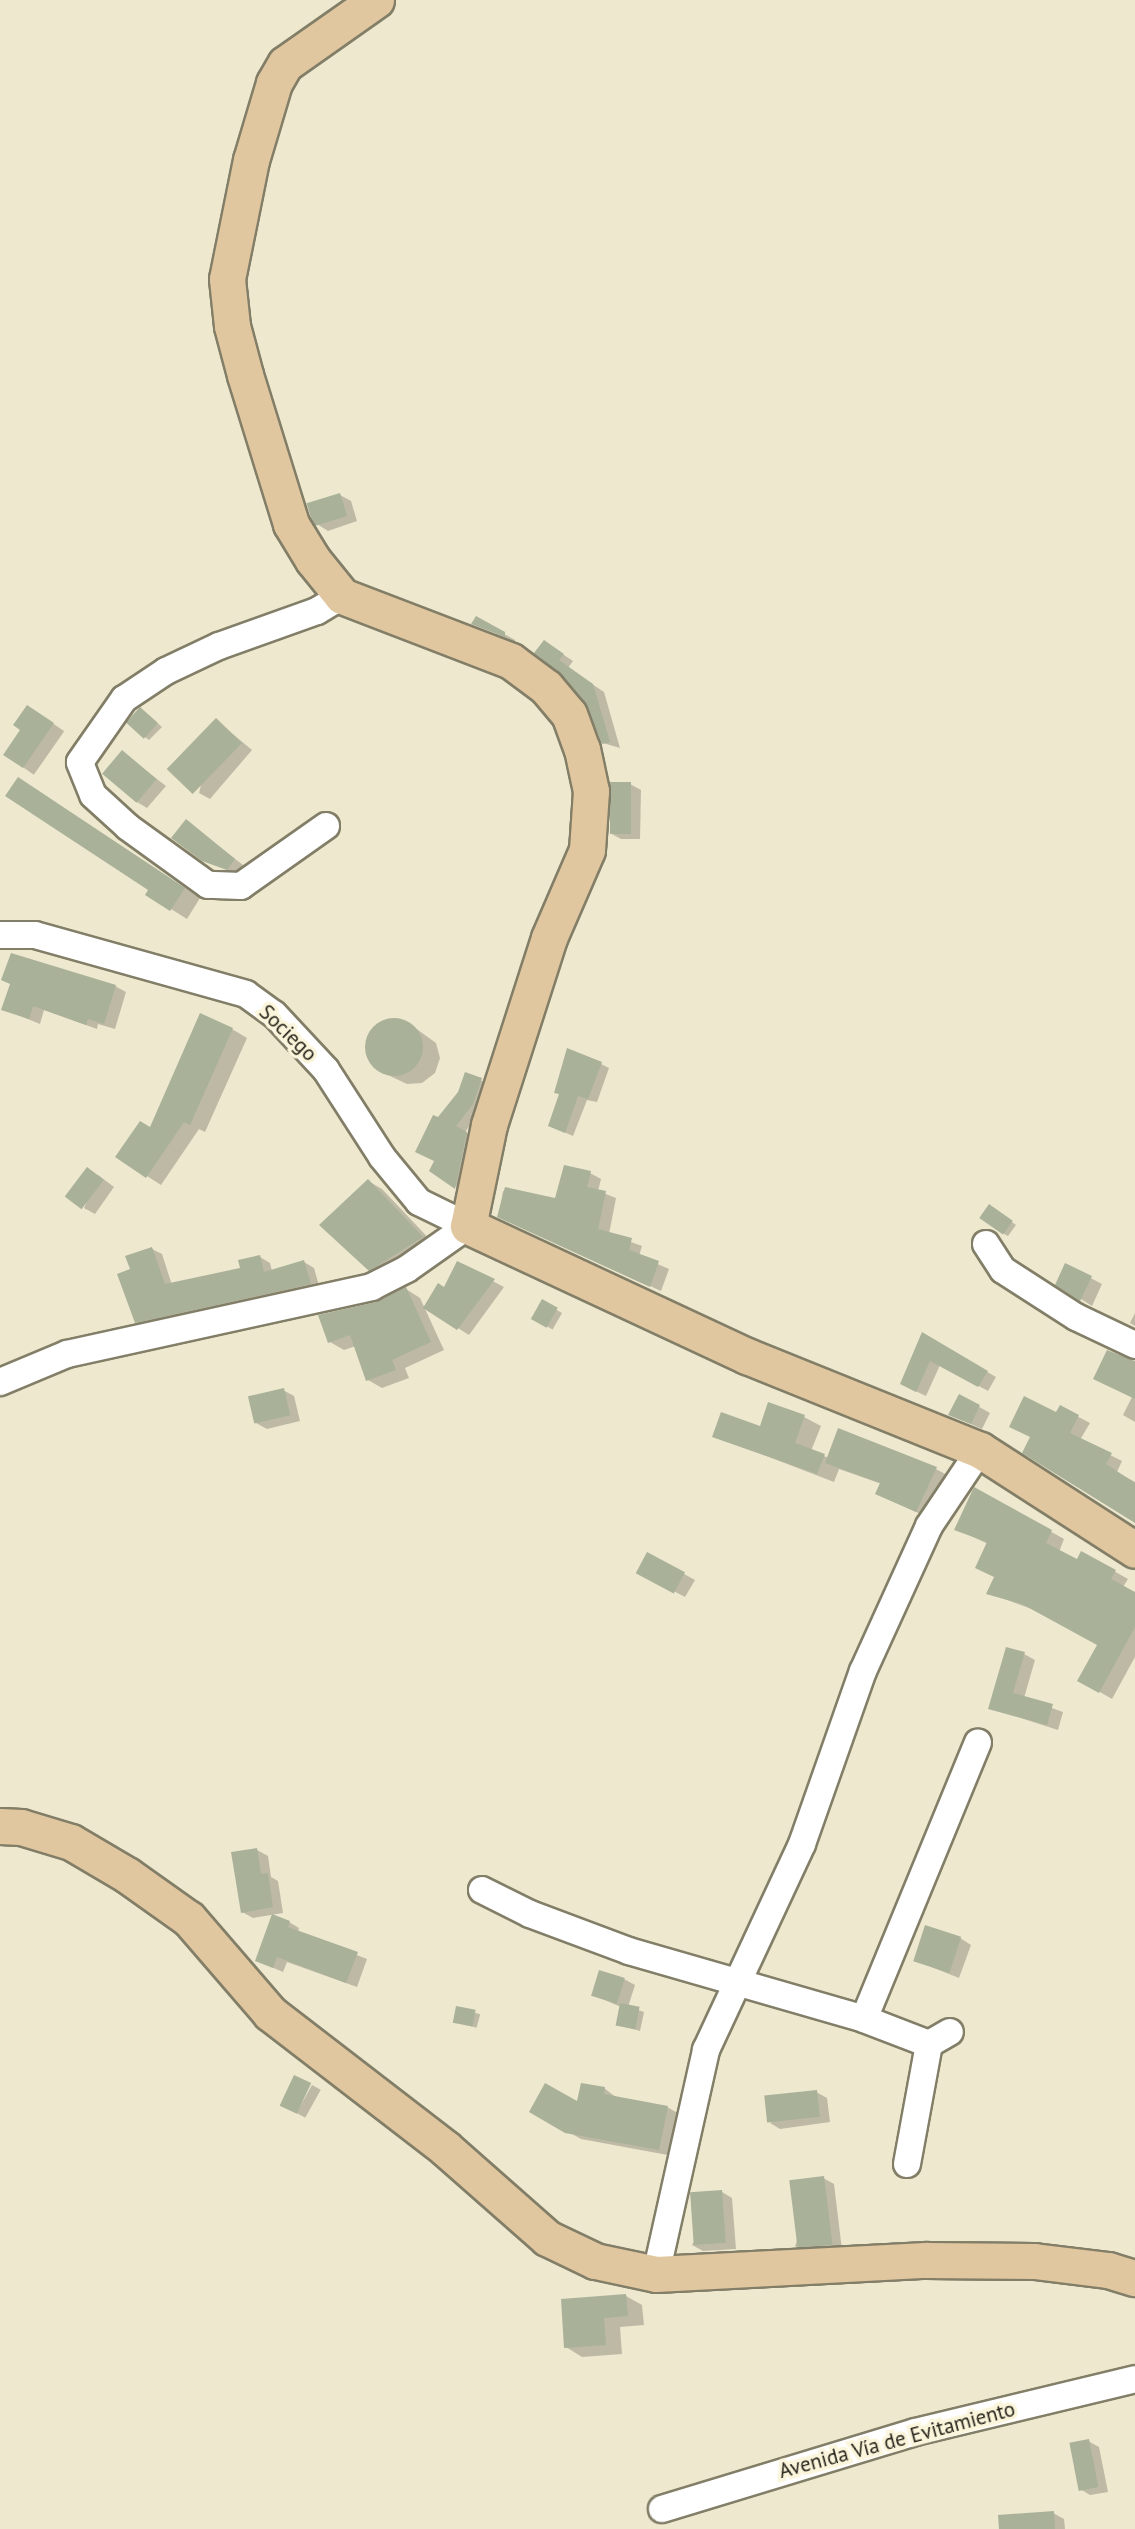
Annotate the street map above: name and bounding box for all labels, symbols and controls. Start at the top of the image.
street label: Sociego [254,999,322,1067]
street label: Avenida Vía de Evitamiento [776,2396,1018,2484]

